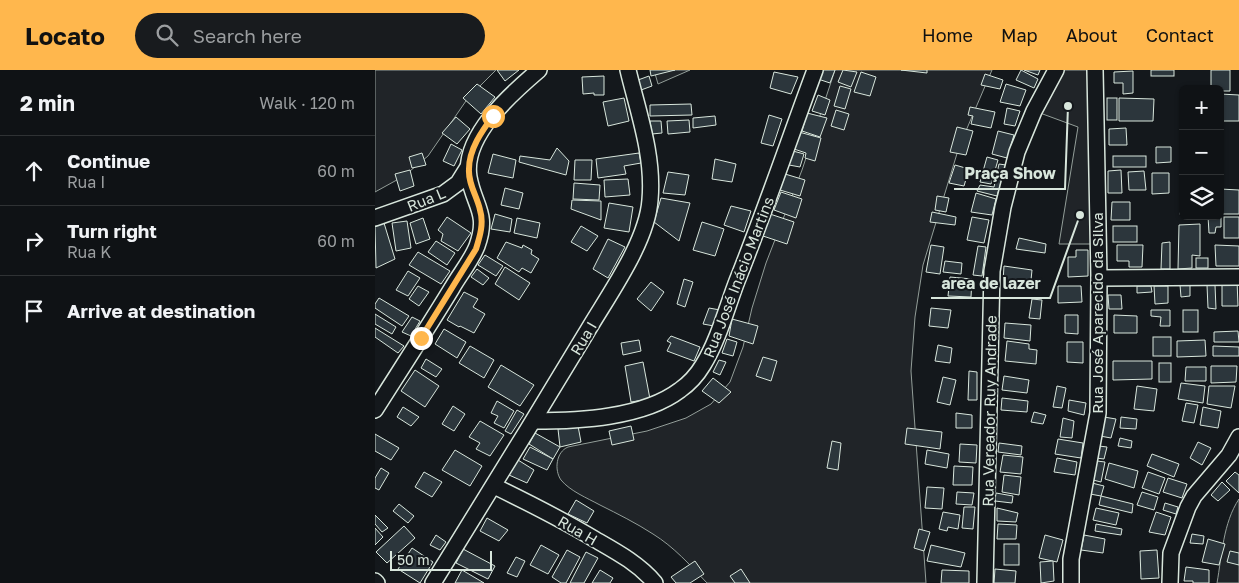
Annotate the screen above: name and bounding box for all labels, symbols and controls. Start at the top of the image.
search box [135,13,485,58]
text: Locato [25,21,105,50]
icon: search [153,21,181,49]
text: Search here [193,24,302,47]
text: Home [922,24,973,46]
text: Map [1001,24,1038,46]
text: About [1066,24,1118,46]
text: Contact [1146,24,1214,46]
map controls [1179,85,1224,220]
button: + [1179,85,1224,130]
text: 2 min [20,90,75,116]
text: Walk · 120 m [259,93,355,113]
route start [482,105,505,128]
button: − [1179,130,1224,175]
text: Continue [67,149,150,172]
icon: ahead [20,157,48,185]
callout: Praça Show [954,158,1065,189]
text: 60 m [317,161,355,181]
text: Praça Show [964,163,1057,183]
text: Rua I [67,172,105,192]
button: layers [1179,175,1224,220]
street label: Rua L [404,183,448,215]
street label: Rua José Inácio Martins [699,194,777,360]
street label: Rua José Aparecido da Silva [1088,212,1106,414]
text: Turn right [67,219,157,242]
icon: right [20,227,48,255]
text: 60 m [317,231,355,251]
text: Rua K [67,242,111,262]
callout: area de lazer [931,267,1050,298]
text: area de lazer [941,273,1041,293]
icon: arrive [20,297,48,325]
text: Arrive at destination [67,299,255,322]
street label: Rua Vereador Ruy Andrade [978,315,1000,507]
street label: Rua I [566,318,600,358]
route end [410,327,433,350]
street label: Rua H [555,512,601,548]
scale bar [390,548,493,571]
text: 50 m [397,551,430,568]

